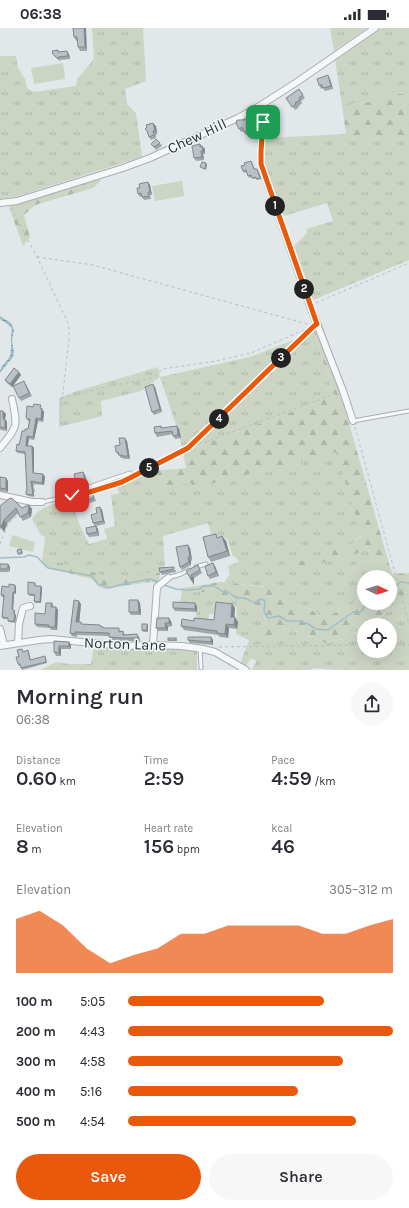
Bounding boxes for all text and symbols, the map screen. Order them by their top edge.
text: 06:38 [20,5,62,23]
pin [246,105,280,139]
icon: arrive [252,111,274,133]
street label: Chew Hill [165,114,229,158]
pin: 1 [265,196,285,216]
text: 1 [273,199,277,212]
pin: 2 [294,279,314,299]
text: 2 [301,282,307,295]
pin: 3 [271,348,291,368]
text: 3 [278,351,284,364]
pin: 4 [209,409,229,429]
text: 4 [216,412,222,425]
pin: 5 [139,458,159,478]
text: 5 [146,461,152,474]
pin [55,478,89,512]
icon: check [61,484,83,506]
north arrow [357,570,397,610]
map controls [357,570,397,658]
button: locate [357,618,397,658]
street label: Norton Lane [84,634,166,654]
button: share [351,683,393,725]
text: Morning run [16,684,144,710]
text: 06:38 [16,712,50,727]
text: Distance [16,754,60,767]
text: Time [144,754,168,767]
text: Pace [271,754,295,767]
text: 0.60 [16,767,57,790]
text: 2:59 [144,767,184,790]
text: 4:59 [271,767,312,790]
text: km [57,775,76,788]
text: /km [312,775,336,788]
text: Elevation [16,822,63,835]
text: Heart rate [144,822,193,835]
text: kcal [271,822,292,835]
text: 8 [16,835,29,858]
text: 156 [144,835,174,858]
text: 46 [271,835,295,858]
text: m [29,843,42,856]
text: bpm [174,843,200,856]
text: Elevation [16,882,71,897]
text: 305–312 m [329,882,393,897]
text: 100 m [16,994,53,1009]
text: 5:05 [80,994,105,1009]
text: 200 m [16,1024,56,1039]
text: 4:43 [80,1024,105,1039]
text: 300 m [16,1054,56,1069]
text: 4:58 [80,1054,106,1069]
text: 400 m [16,1084,56,1099]
text: 5:16 [80,1084,102,1099]
text: 500 m [16,1114,56,1129]
text: 4:54 [80,1114,105,1129]
button: Save [16,1154,201,1200]
button: Share [209,1154,393,1200]

